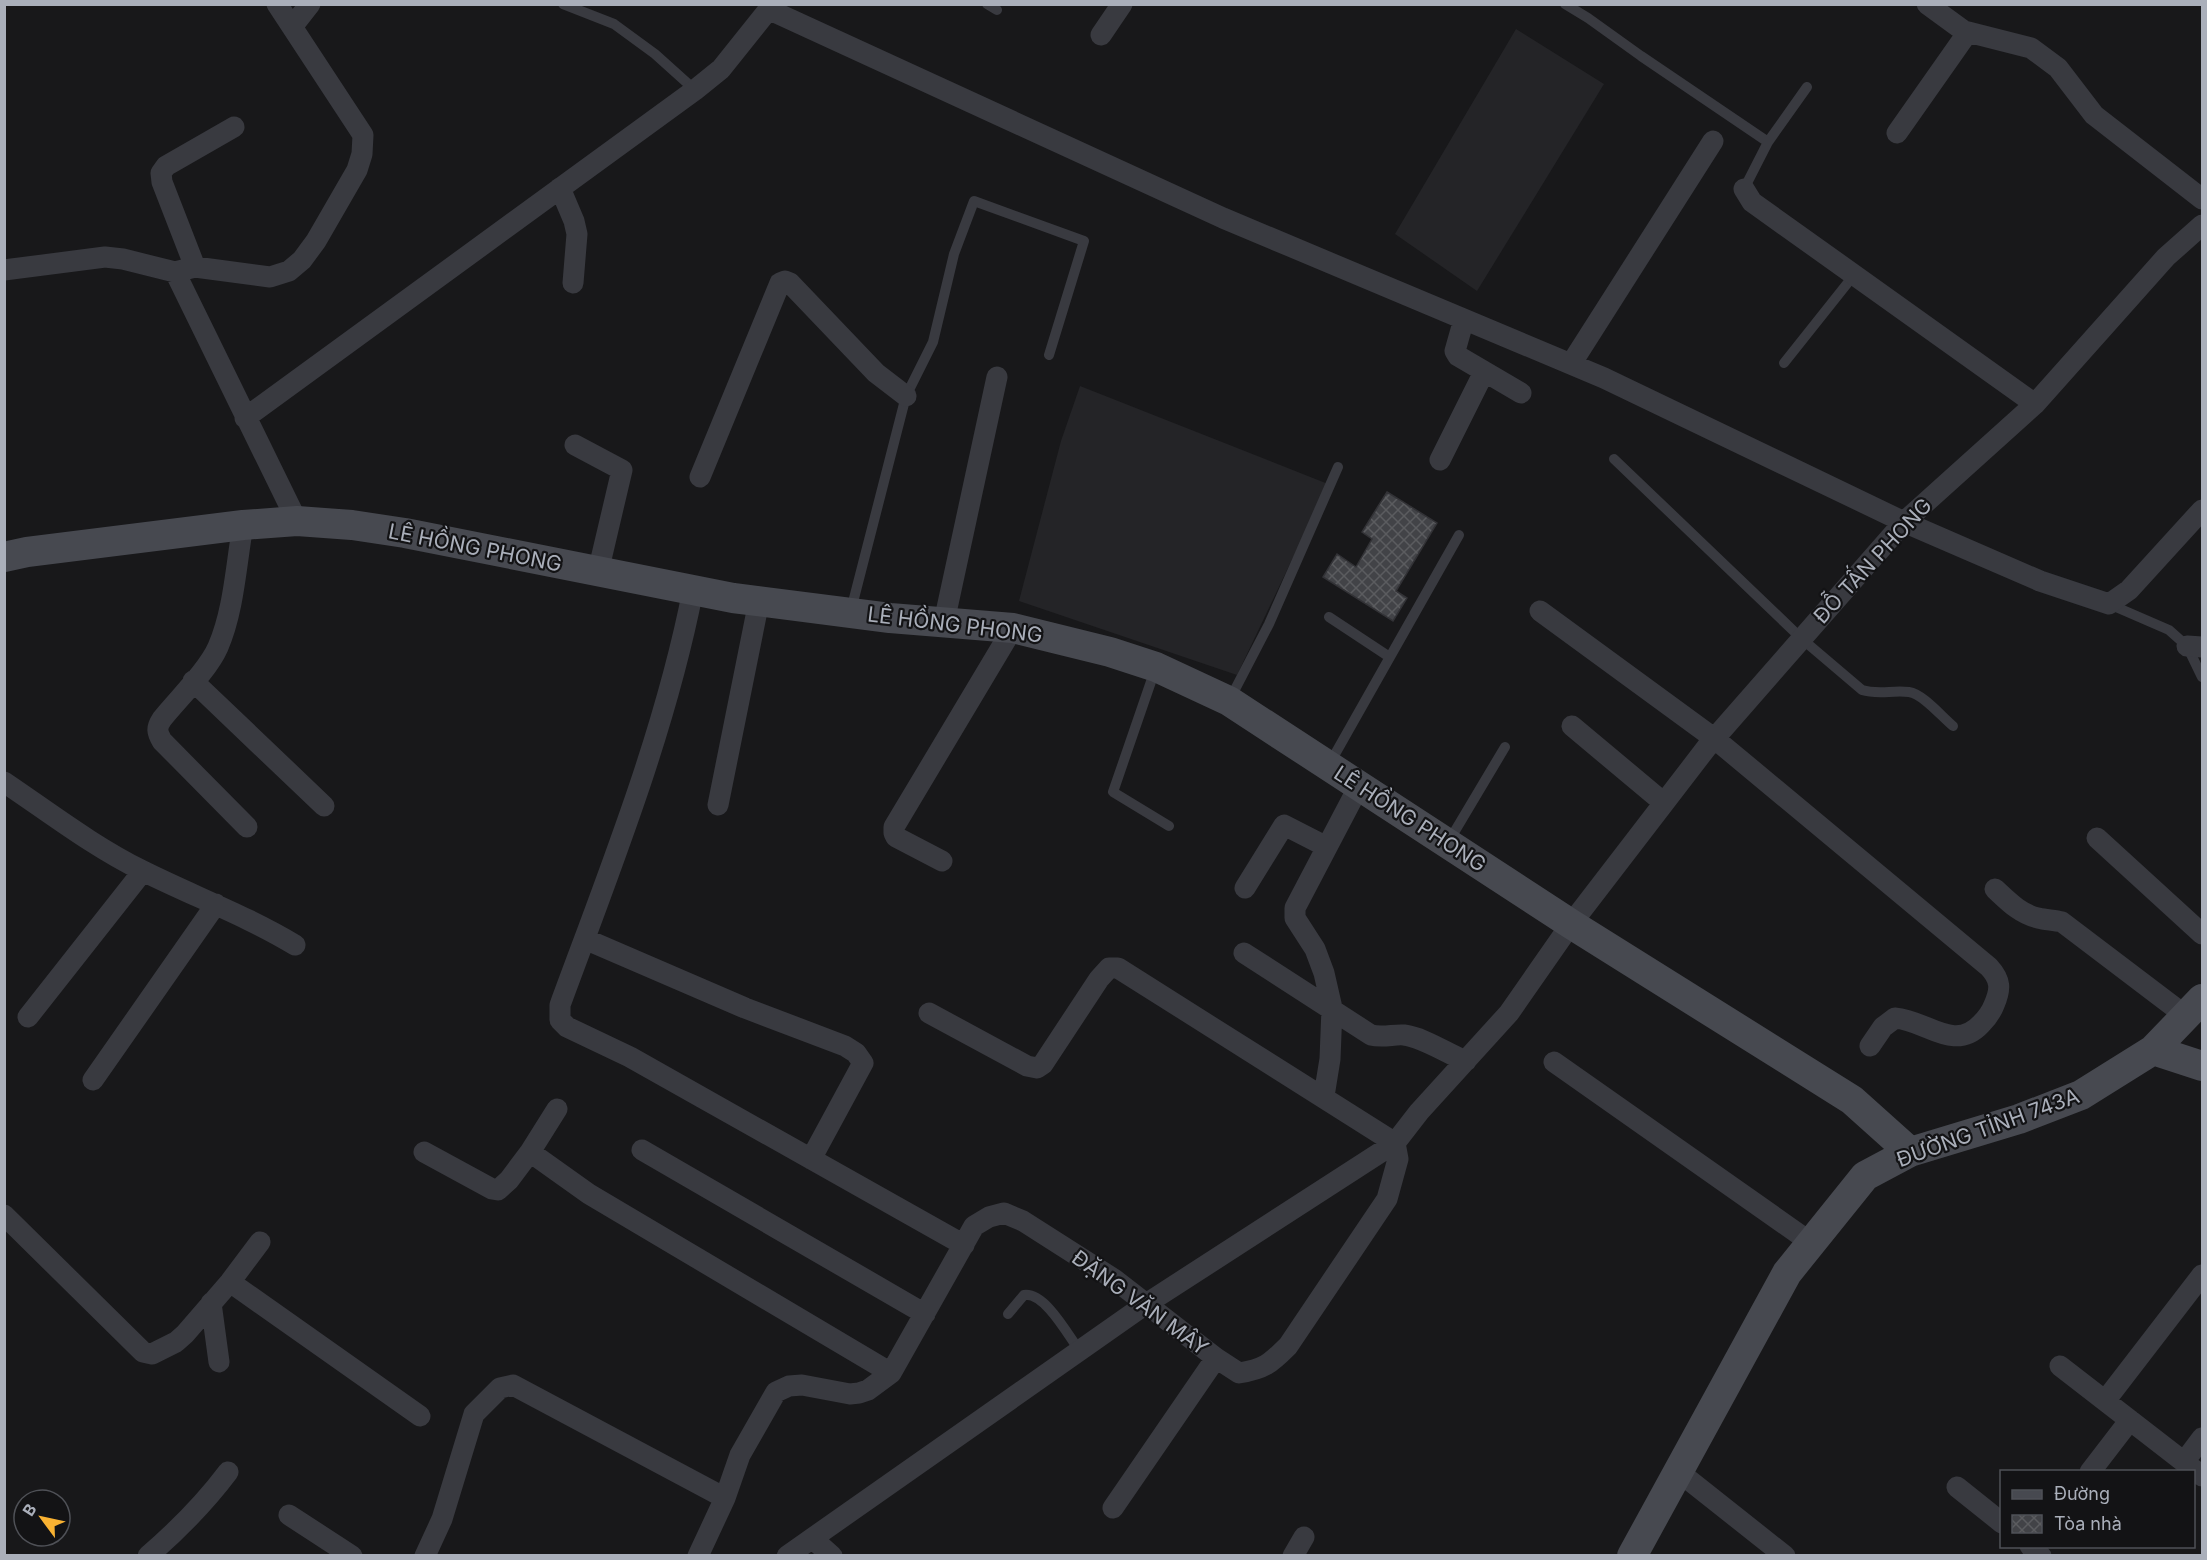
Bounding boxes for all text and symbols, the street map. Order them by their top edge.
street label: ĐỖ TẤN PHONG [1805,490,1937,628]
street label: LÊ HỒNG PHONG [386,515,565,577]
street label: LÊ HỒNG PHONG [866,597,1044,648]
street label: LÊ HỒNG PHONG [1330,757,1493,877]
street label: ĐƯỜNG TỈNH 743A [1893,1082,2082,1172]
street label: ĐẶNG VĂN MÂY [1067,1244,1214,1360]
legend [2000,1470,2195,1548]
text: Đường [2054,1483,2110,1504]
north arrow [12,1488,72,1548]
text: B [18,1500,41,1520]
text: Tòa nhà [2054,1513,2122,1534]

